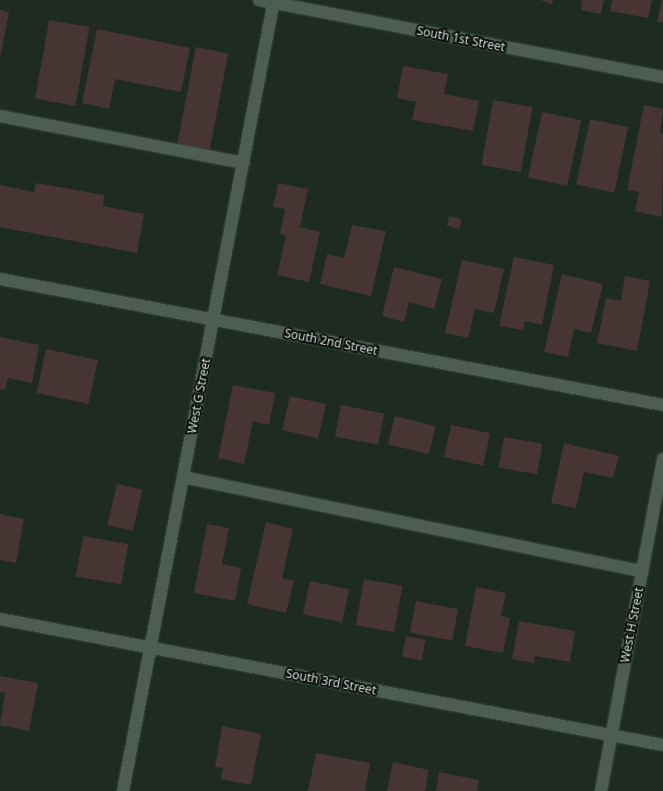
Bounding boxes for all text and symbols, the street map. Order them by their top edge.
street label: South 1st Street [416,23,506,55]
street label: South 2nd Street [283,326,379,358]
street label: West G Street [185,357,213,435]
street label: West H Street [618,586,646,664]
street label: South 3rd Street [285,666,377,698]

